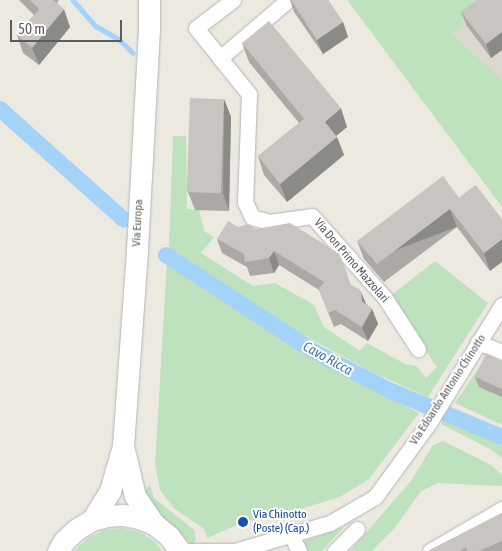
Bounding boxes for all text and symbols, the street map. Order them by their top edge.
scale bar [12,10,125,42]
text: 50 m [18,20,45,37]
street label: Via Europa [130,199,146,247]
street label: Via Don Primo Mazzolari [311,216,391,306]
street label: Via Edoardo Antonio Chinotto [407,332,489,448]
water label: Cavo Ricca [300,338,356,378]
place label: Via Chinotto (Poste) (Cap.) [253,508,309,536]
marker: Via Chinotto (Poste) (Cap.) [237,516,249,528]

